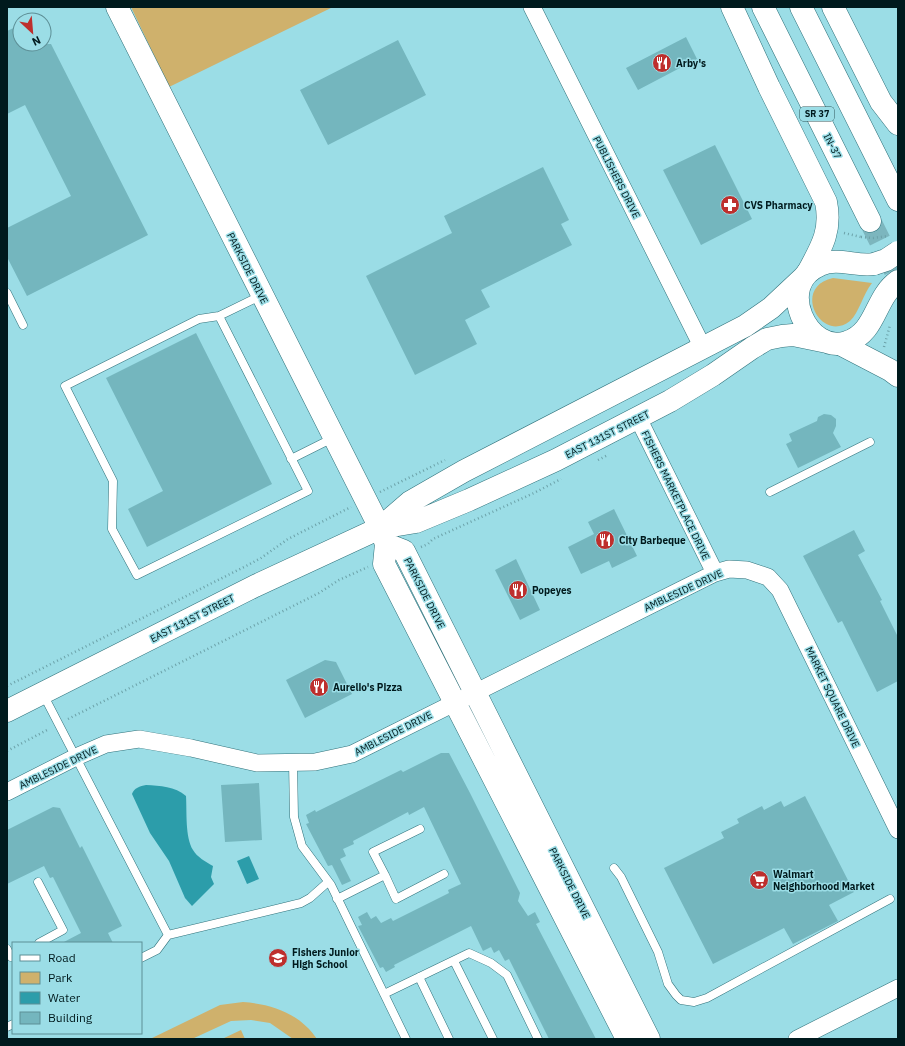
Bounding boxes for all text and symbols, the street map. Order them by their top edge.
north arrow [12,12,52,52]
text: N [30,33,43,49]
restaurant icon: Arby's [651,52,673,74]
place label: Arby's [676,57,706,70]
road number: SR 37 [800,107,834,121]
street label: IN-37 [821,131,844,161]
street label: PUBLISHERS DRIVE [590,134,643,221]
pharmacy icon: CVS Pharmacy [719,194,741,216]
place label: CVS Pharmacy [744,199,813,212]
street label: PARKSIDE DRIVE [224,230,271,306]
street label: EAST 131ST STREET [563,407,652,461]
street label: FISHERS MARKETPLACE DRIVE [638,428,713,562]
restaurant icon: City Barbeque [594,529,616,551]
place label: City Barbeque [619,534,686,547]
street label: PARKSIDE DRIVE [401,555,448,631]
street label: AMBLESIDE DRIVE [642,566,725,614]
restaurant icon: Popeyes [507,579,529,601]
place label: Popeyes [532,584,572,597]
street label: EAST 131ST STREET [148,591,237,645]
street label: MARKET SQUARE DRIVE [802,645,863,750]
restaurant icon: Aurelio's Pizza [308,676,330,698]
place label: Aurelio's Pizza [333,681,403,694]
street label: AMBLESIDE DRIVE [352,708,434,759]
street label: AMBLESIDE DRIVE [17,743,100,792]
street label: PARKSIDE DRIVE [546,845,593,921]
place label: Walmart Neighborhood Market [773,868,875,893]
supermarket icon: Walmart Neighborhood Market [748,869,770,891]
legend [12,942,142,1034]
place label: Fishers Junior High School [292,946,359,971]
school or university icon: Fishers Junior High School [267,947,289,969]
text: Road [48,950,76,965]
text: Park [48,970,73,985]
text: Water [48,990,81,1005]
text: Building [48,1010,93,1025]

